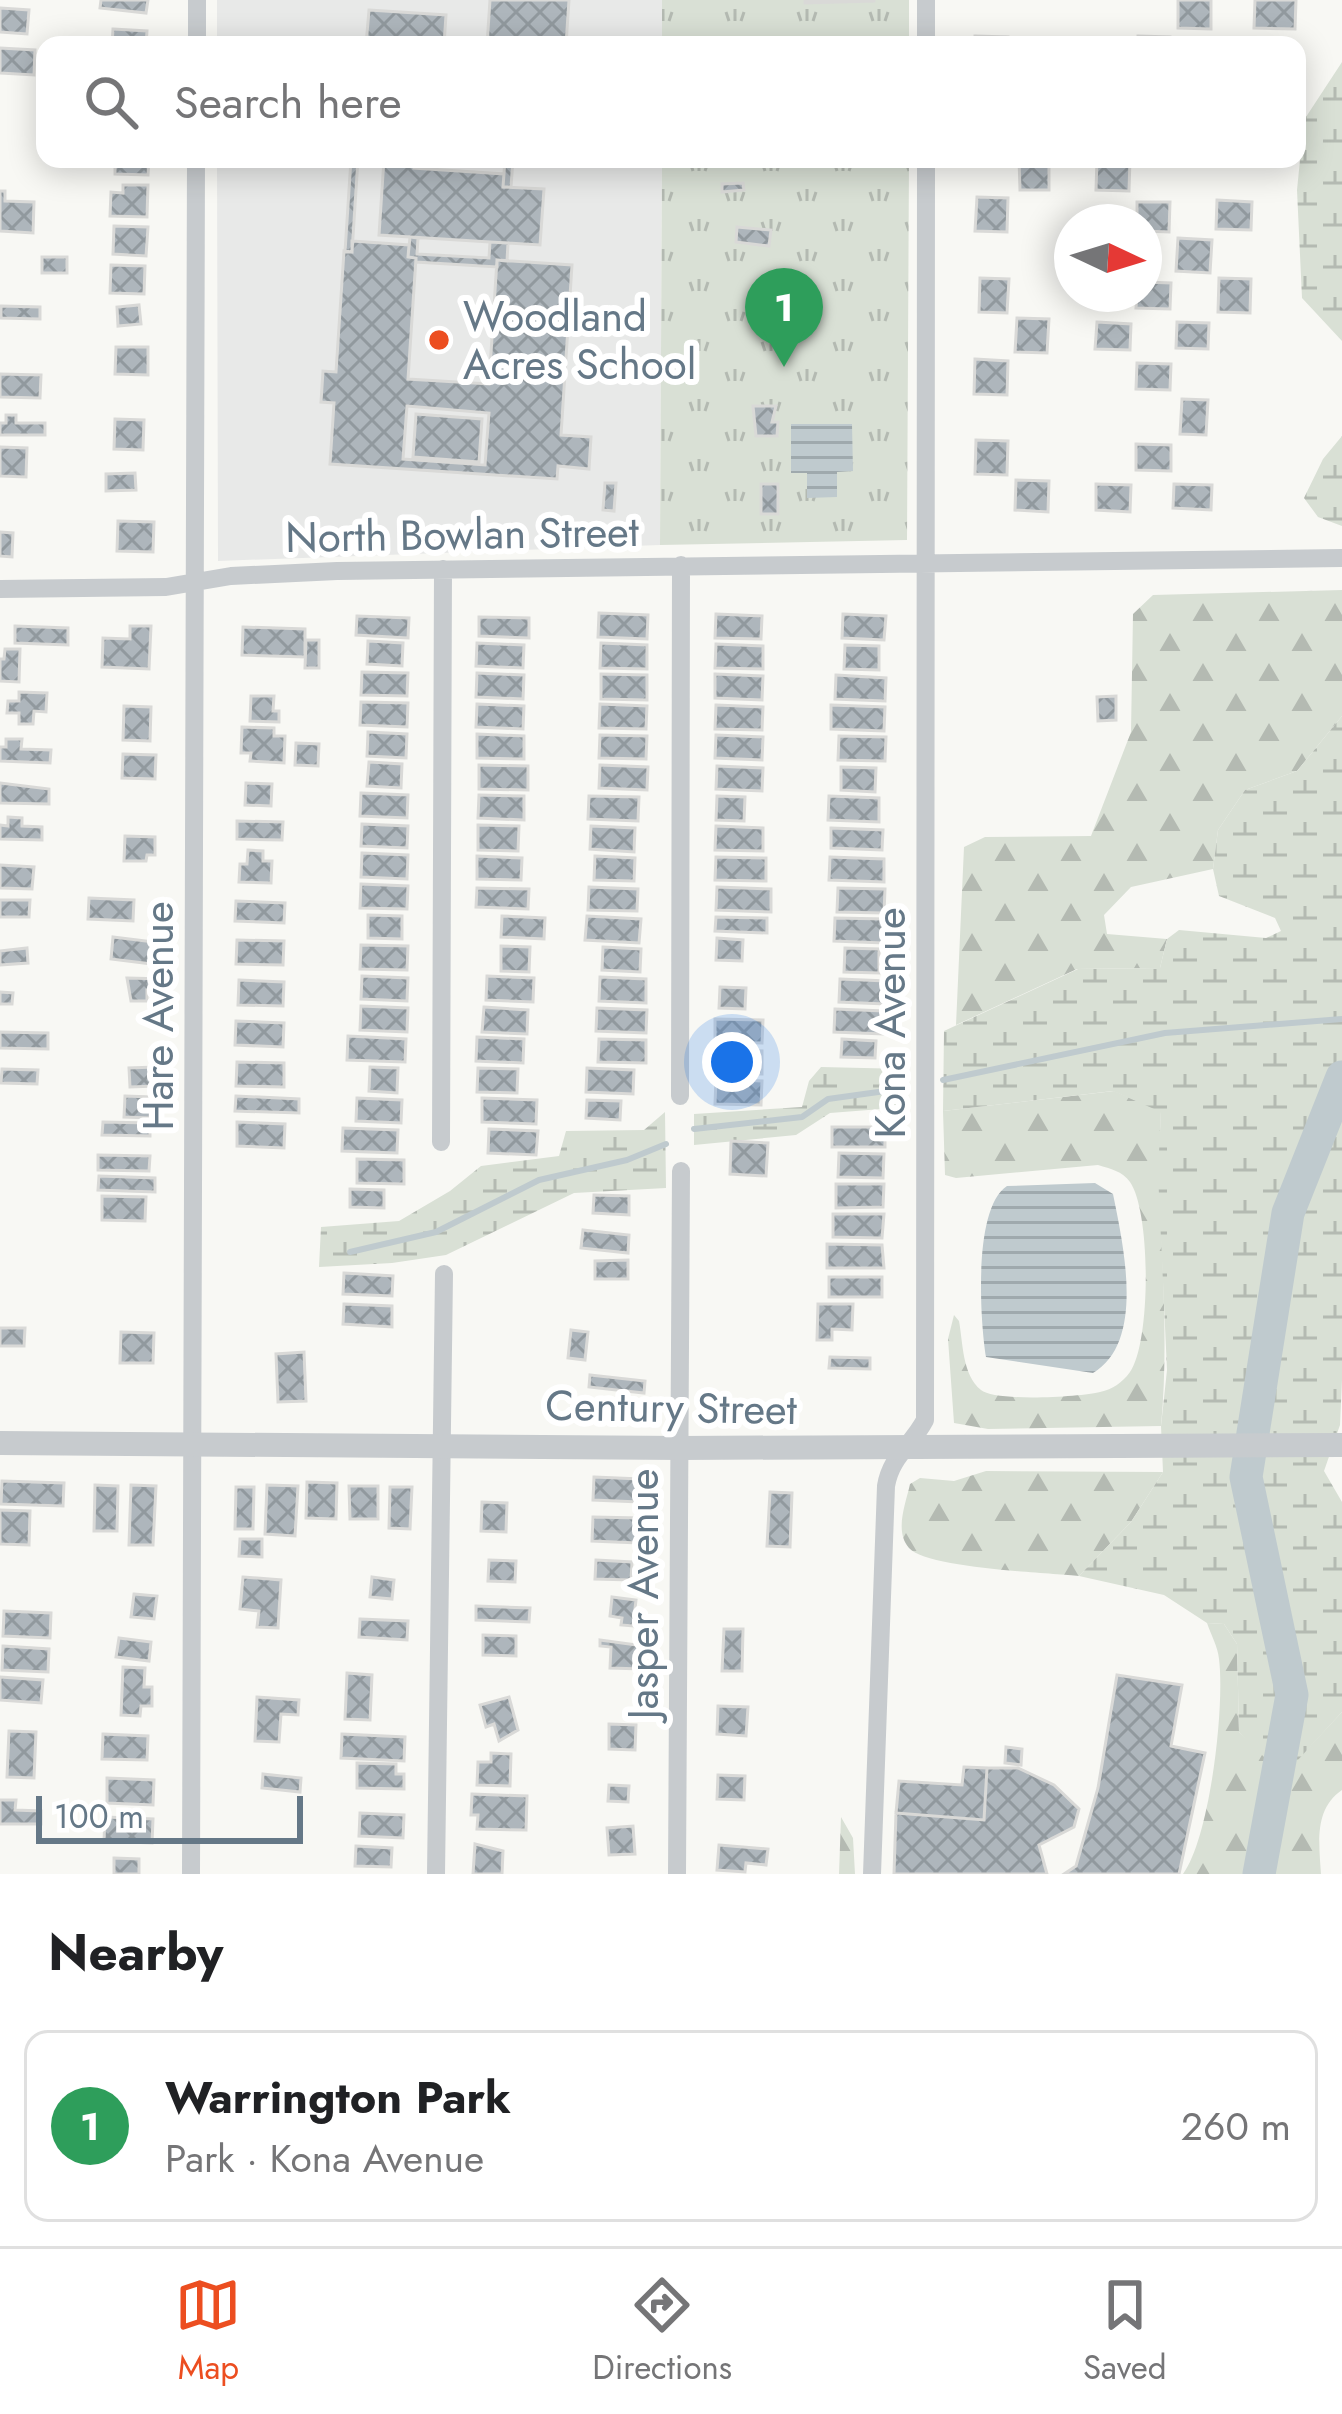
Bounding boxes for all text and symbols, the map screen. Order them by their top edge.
search box [36,36,1306,168]
icon: search [78,69,144,135]
text: Search here [174,70,402,135]
north arrow [1054,204,1162,312]
pin: 1 [745,268,823,367]
place label: Woodland Acres School [463,286,696,395]
marker: Woodland Acres School [426,327,452,353]
street label: North Bowlan Street [285,501,639,568]
street label: Hare Avenue [128,901,189,1131]
street label: Kona Avenue [860,907,921,1139]
your location [702,1032,762,1092]
street label: Century Street [545,1375,797,1440]
street label: Jasper Avenue [613,1469,674,1724]
scale bar [36,1790,303,1843]
text: 100 m [54,1793,144,1840]
text: Nearby [48,1915,223,1989]
text: Warrington Park [165,2065,511,2130]
text: 1 [80,2098,100,2155]
text: 260 m [1181,2098,1291,2155]
text: Park · Kona Avenue [165,2130,484,2187]
tab: Map [175,2272,241,2391]
tab: Directions [592,2272,732,2391]
tab: Saved [1083,2272,1167,2391]

